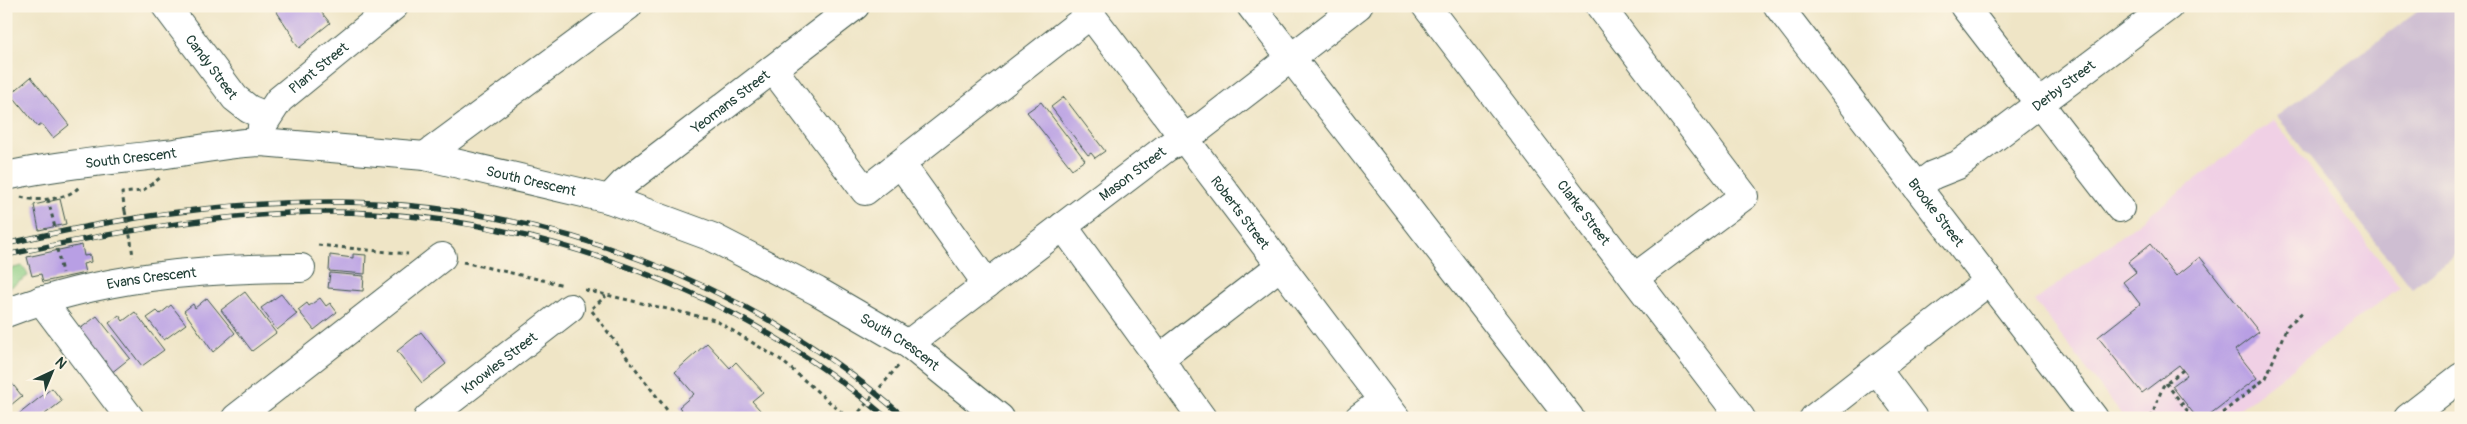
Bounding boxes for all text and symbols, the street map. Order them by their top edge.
street label: Candy Street [182,31,242,103]
street label: Plant Street [285,38,352,97]
street label: Derby Street [2029,56,2099,115]
street label: Yeomans Street [687,66,773,137]
street label: Mason Street [1096,143,1169,204]
street label: South Crescent [84,144,178,172]
street label: South Crescent [485,162,578,200]
street label: Roberts Street [1207,173,1274,253]
street label: Brooke Street [1905,175,1968,250]
street label: Clarke Street [1554,177,1614,249]
street label: Evans Crescent [105,264,197,293]
street label: South Crescent [857,309,943,374]
street label: Knowles Street [458,328,541,397]
north arrow [28,346,78,396]
text: N [51,354,70,372]

